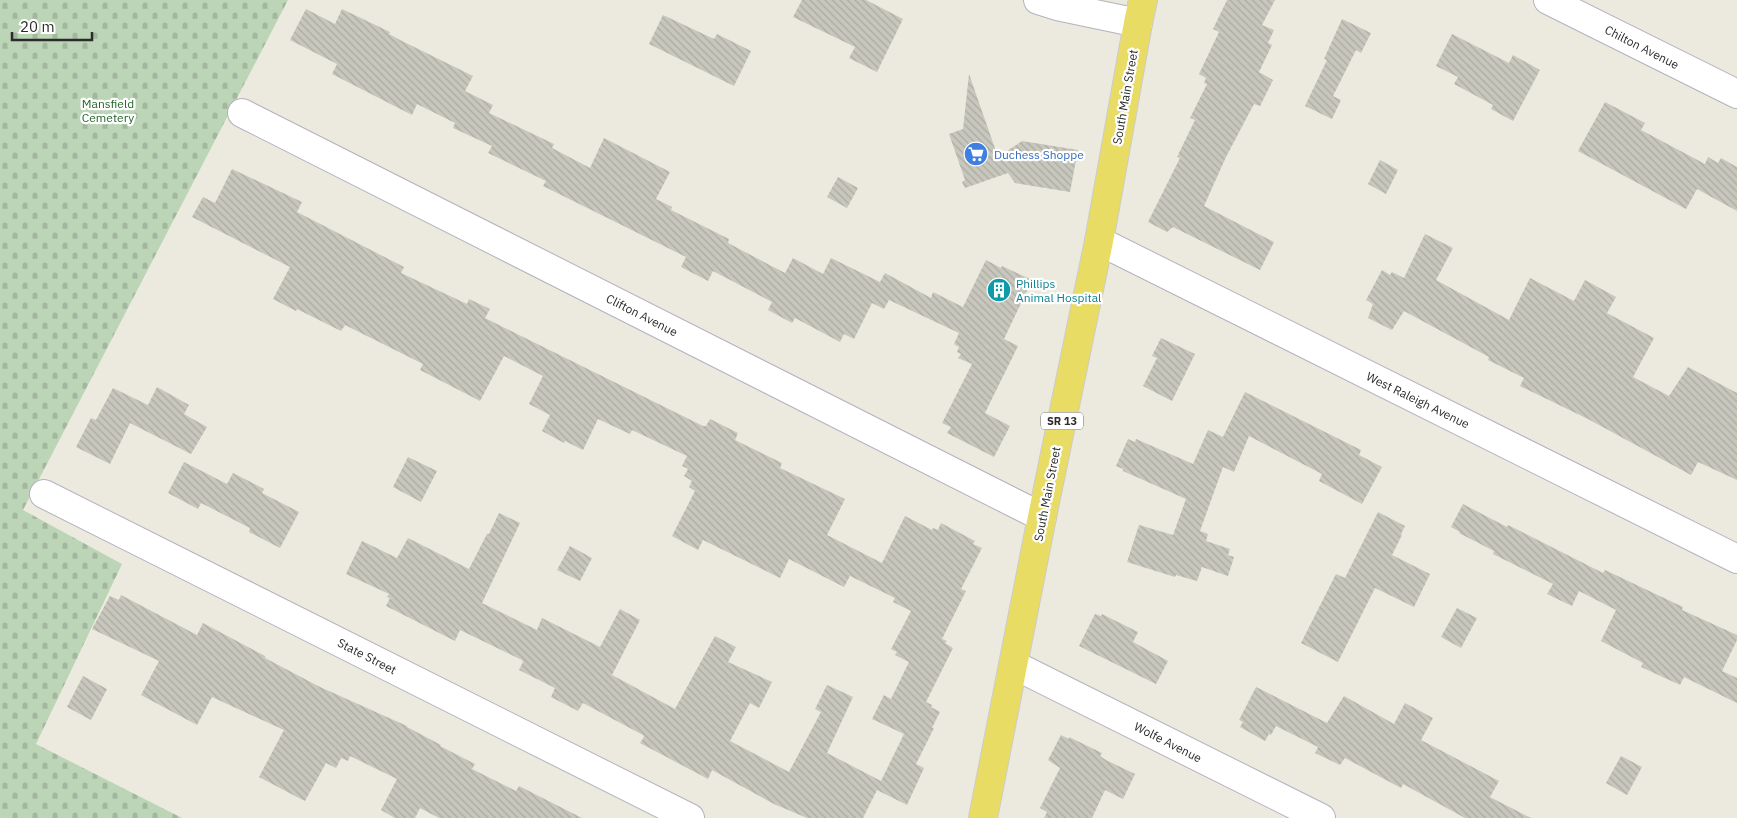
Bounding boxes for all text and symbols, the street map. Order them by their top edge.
scale bar [12,10,92,42]
text: 20 m [20,17,55,36]
street label: Chilton Avenue [1602,22,1682,72]
street label: South Main Street [1109,48,1141,146]
park label: Mansfield Cemetery [82,96,134,125]
supermarket icon: Duchess Shoppe [963,141,989,167]
place label: Duchess Shoppe [994,147,1084,162]
place label: Phillips Animal Hospital [1016,276,1101,305]
building icon: Phillips Animal Hospital [986,277,1012,303]
street label: Clifton Avenue [604,291,681,340]
street label: West Raleigh Avenue [1364,369,1472,432]
road number: SR 13 [1041,412,1083,430]
street label: South Main Street [1030,445,1064,543]
street label: State Street [335,635,399,677]
street label: Wolfe Avenue [1132,719,1205,766]

